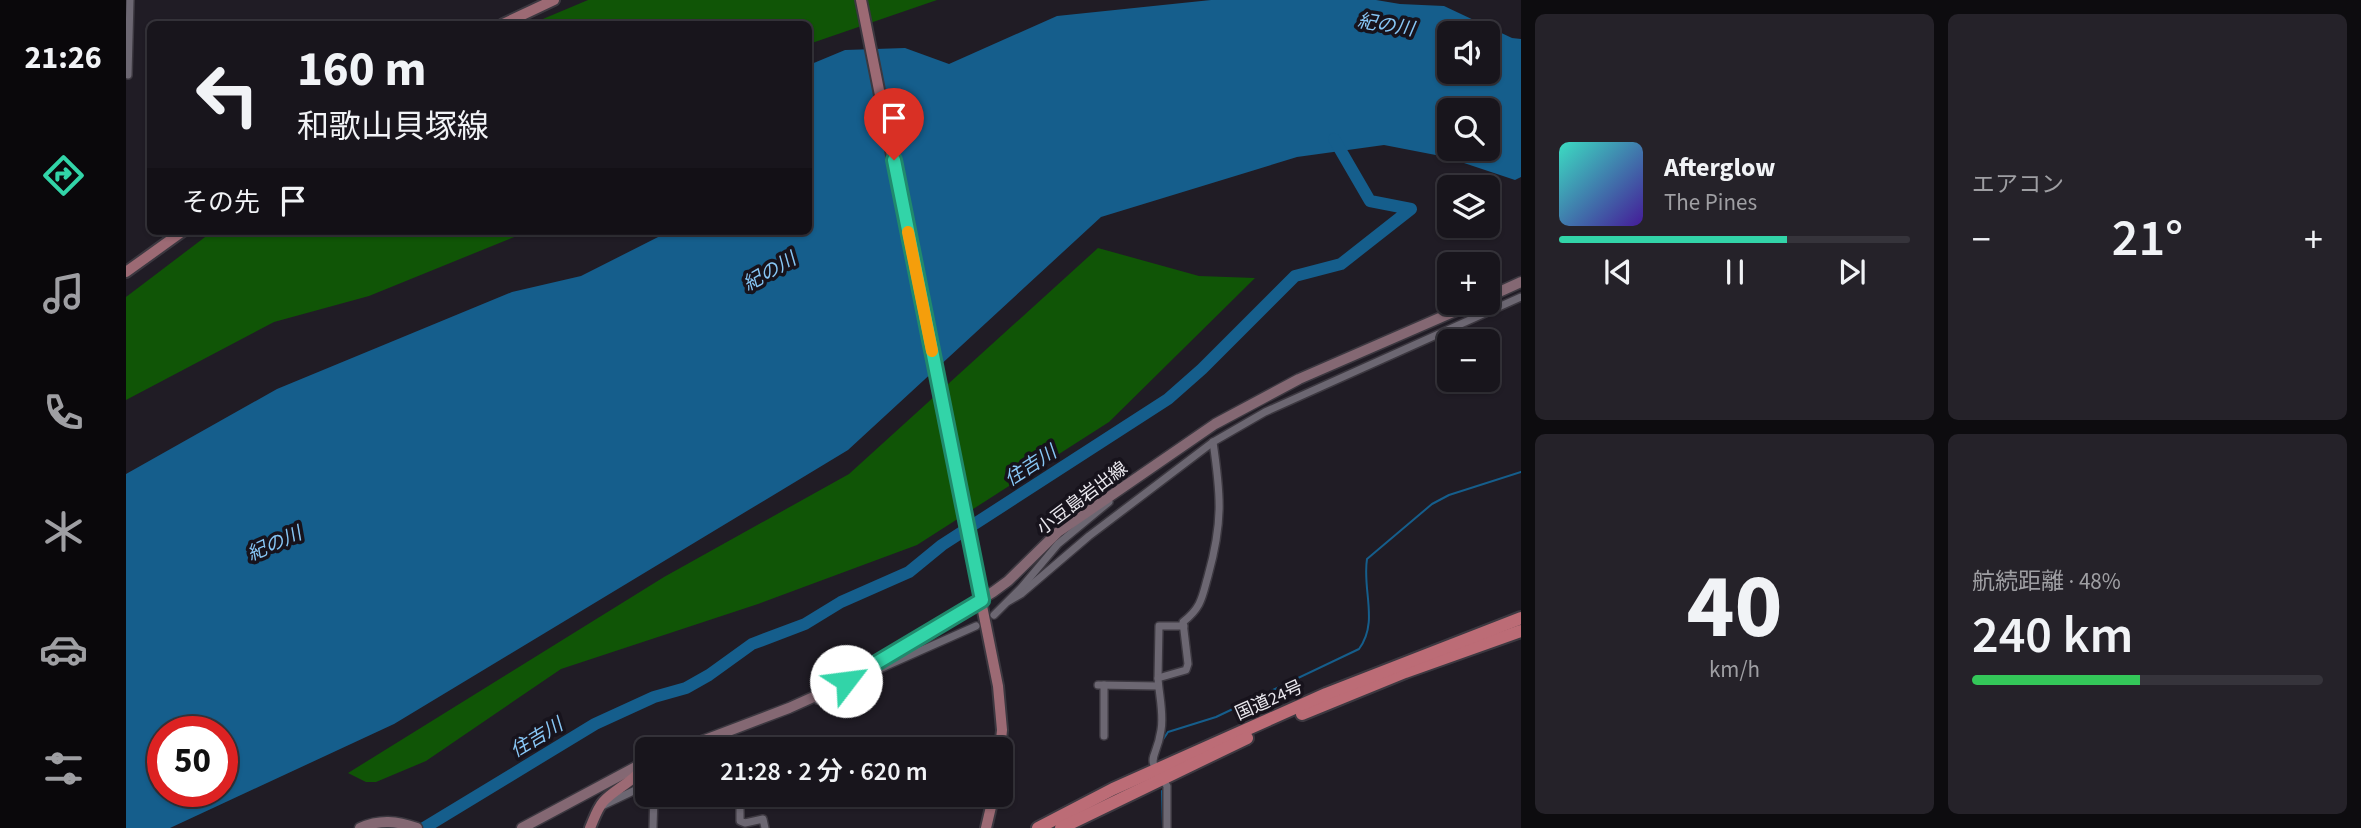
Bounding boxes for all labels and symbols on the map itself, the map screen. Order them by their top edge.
water label: 紀の川 [1355,8,1418,44]
pin [864,88,924,160]
water label: 紀の川 [738,245,803,298]
water label: 住吉川 [1000,438,1064,493]
street label: 小豆島岩出線 [1032,456,1133,541]
water label: 紀の川 [243,520,308,568]
position arrow [809,644,883,718]
street label: 国道24号 [1231,674,1307,726]
water label: 住吉川 [505,711,570,765]
speed limit sign: 50 [147,716,238,807]

